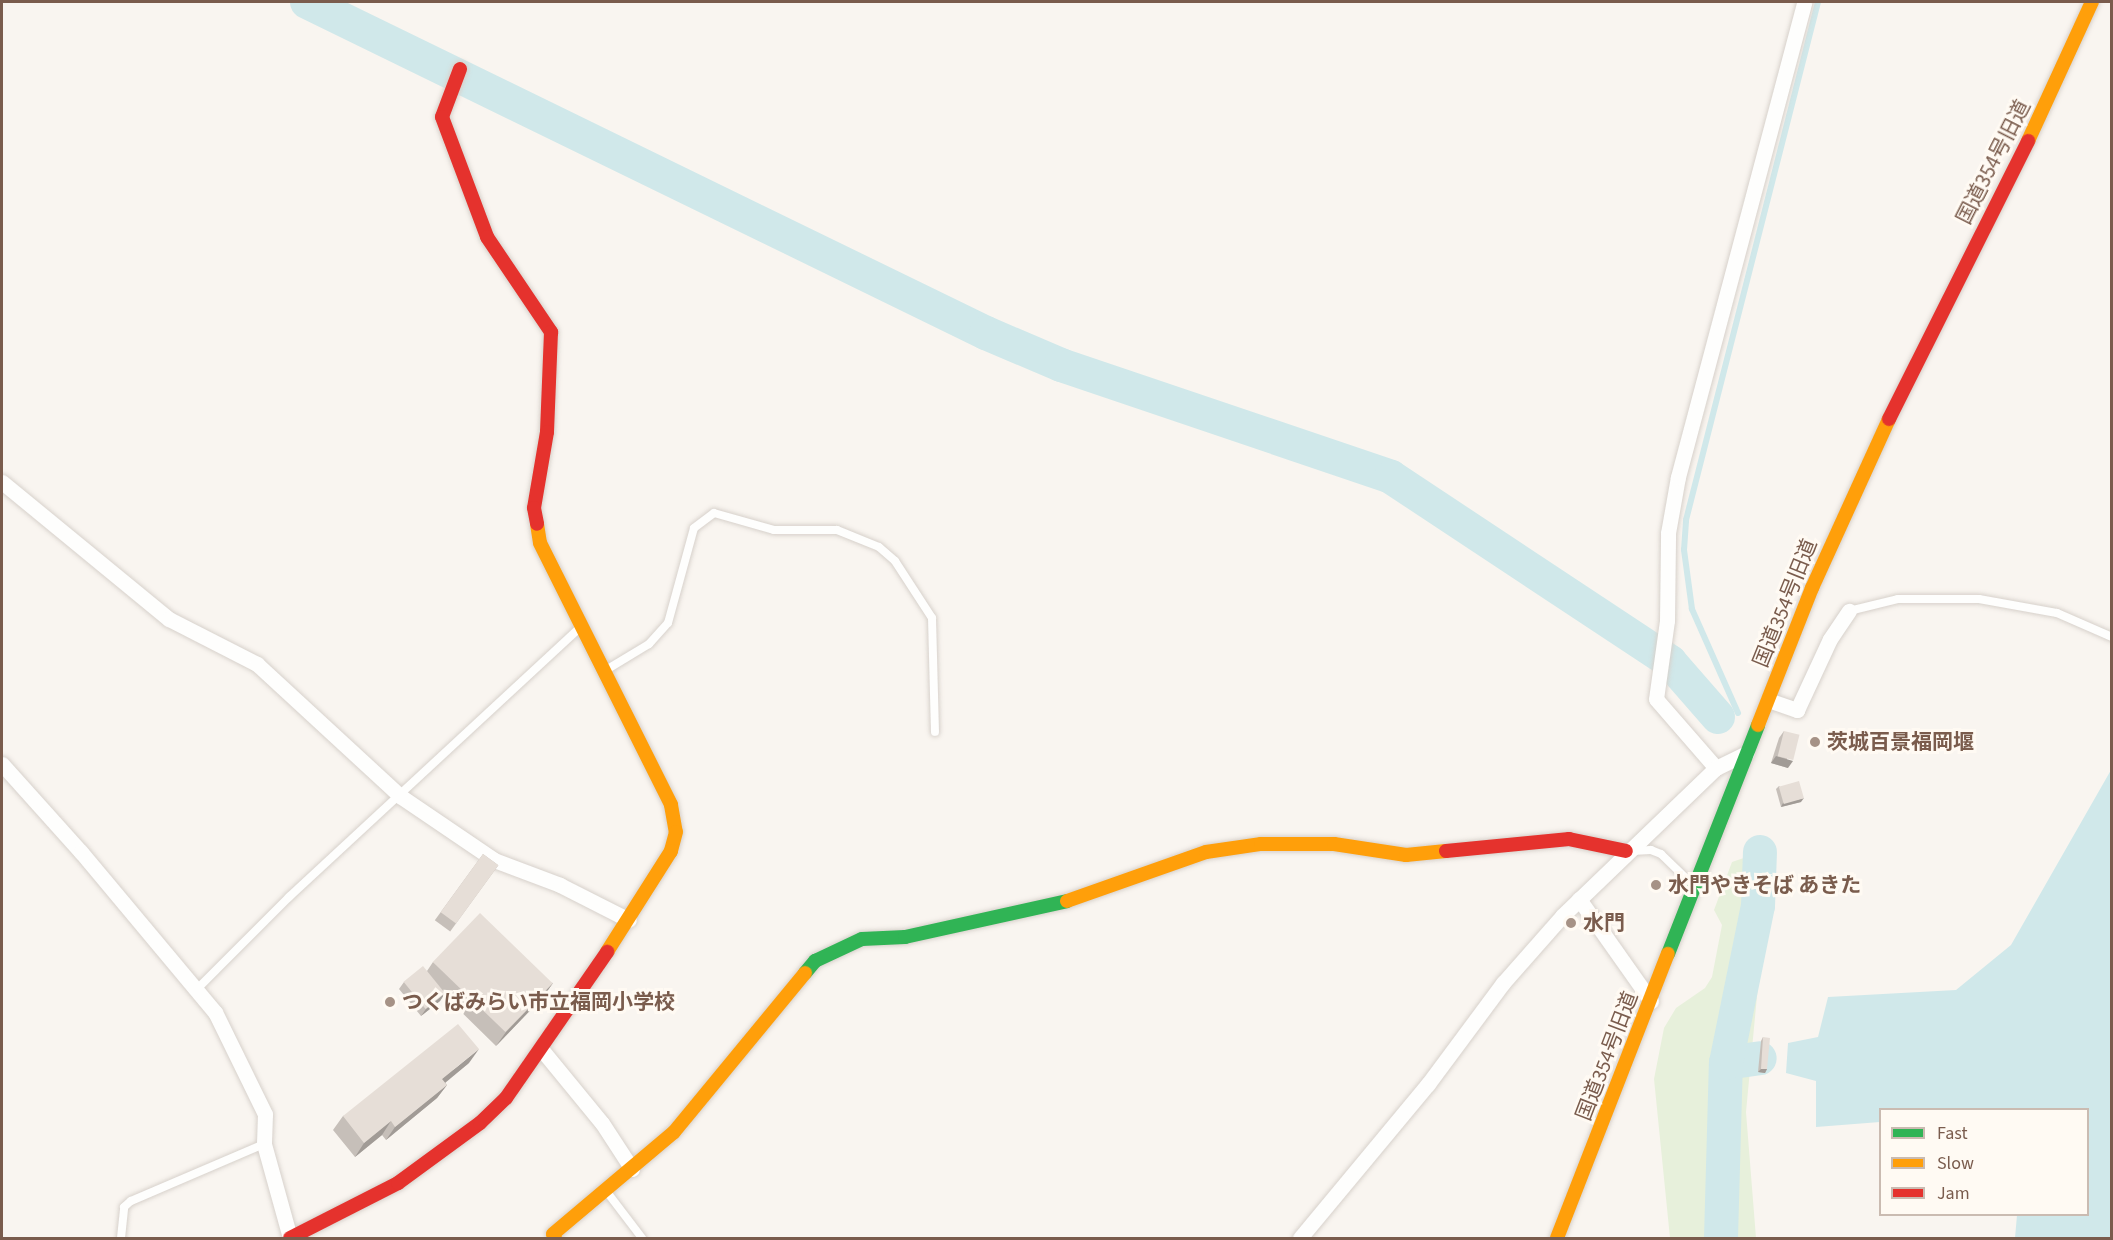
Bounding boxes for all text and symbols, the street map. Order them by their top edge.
street label: 国道354号旧道 [1951,96,2035,228]
street label: 国道354号旧道 [1748,535,1822,671]
place label: 茨城百景福岡堰 [1827,729,1974,755]
marker: 茨城百景福岡堰 [1808,735,1822,749]
place label: 水門やきそば あきた [1668,872,1861,898]
marker: 水門やきそば あきた [1649,878,1663,892]
place label: 水門 [1583,910,1625,936]
marker: 水門 [1564,916,1578,930]
street label: 国道354号旧道 [1571,988,1643,1124]
place label: つくばみらい市立福岡小学校 [402,989,675,1015]
marker: つくばみらい市立福岡小学校 [383,995,397,1009]
legend [1879,1108,2089,1216]
text: Fast [1937,1121,1968,1146]
text: Slow [1937,1151,1974,1176]
text: Jam [1937,1181,1970,1206]

